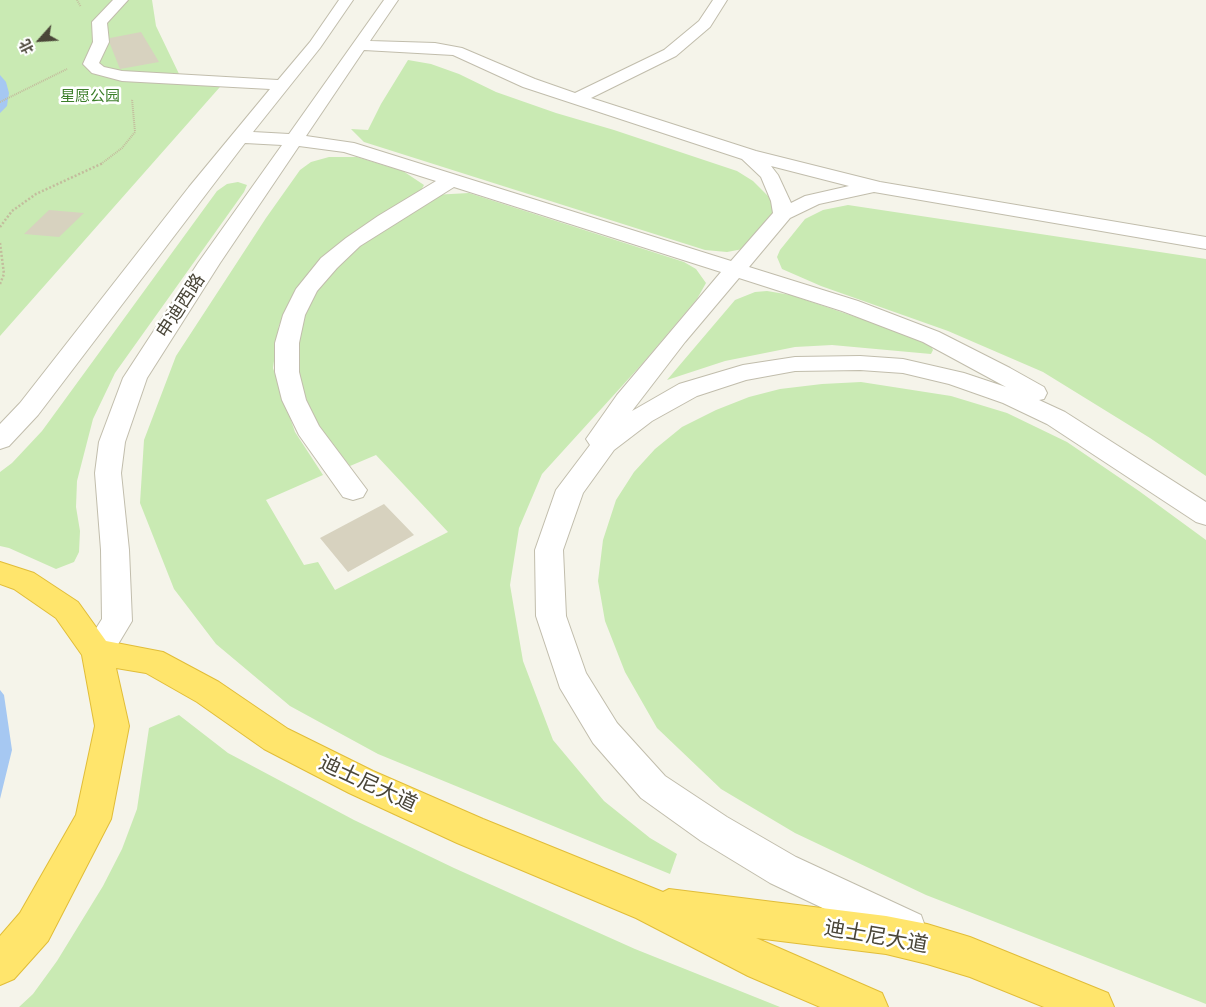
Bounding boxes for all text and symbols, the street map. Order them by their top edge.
north arrow [15,15,65,65]
text: 北 [15,36,38,57]
park label: 星愿公园 [60,88,120,106]
street label: 申迪西路 [152,270,210,342]
street label: 迪士尼大道 [315,750,421,818]
street label: 迪士尼大道 [822,915,930,959]

